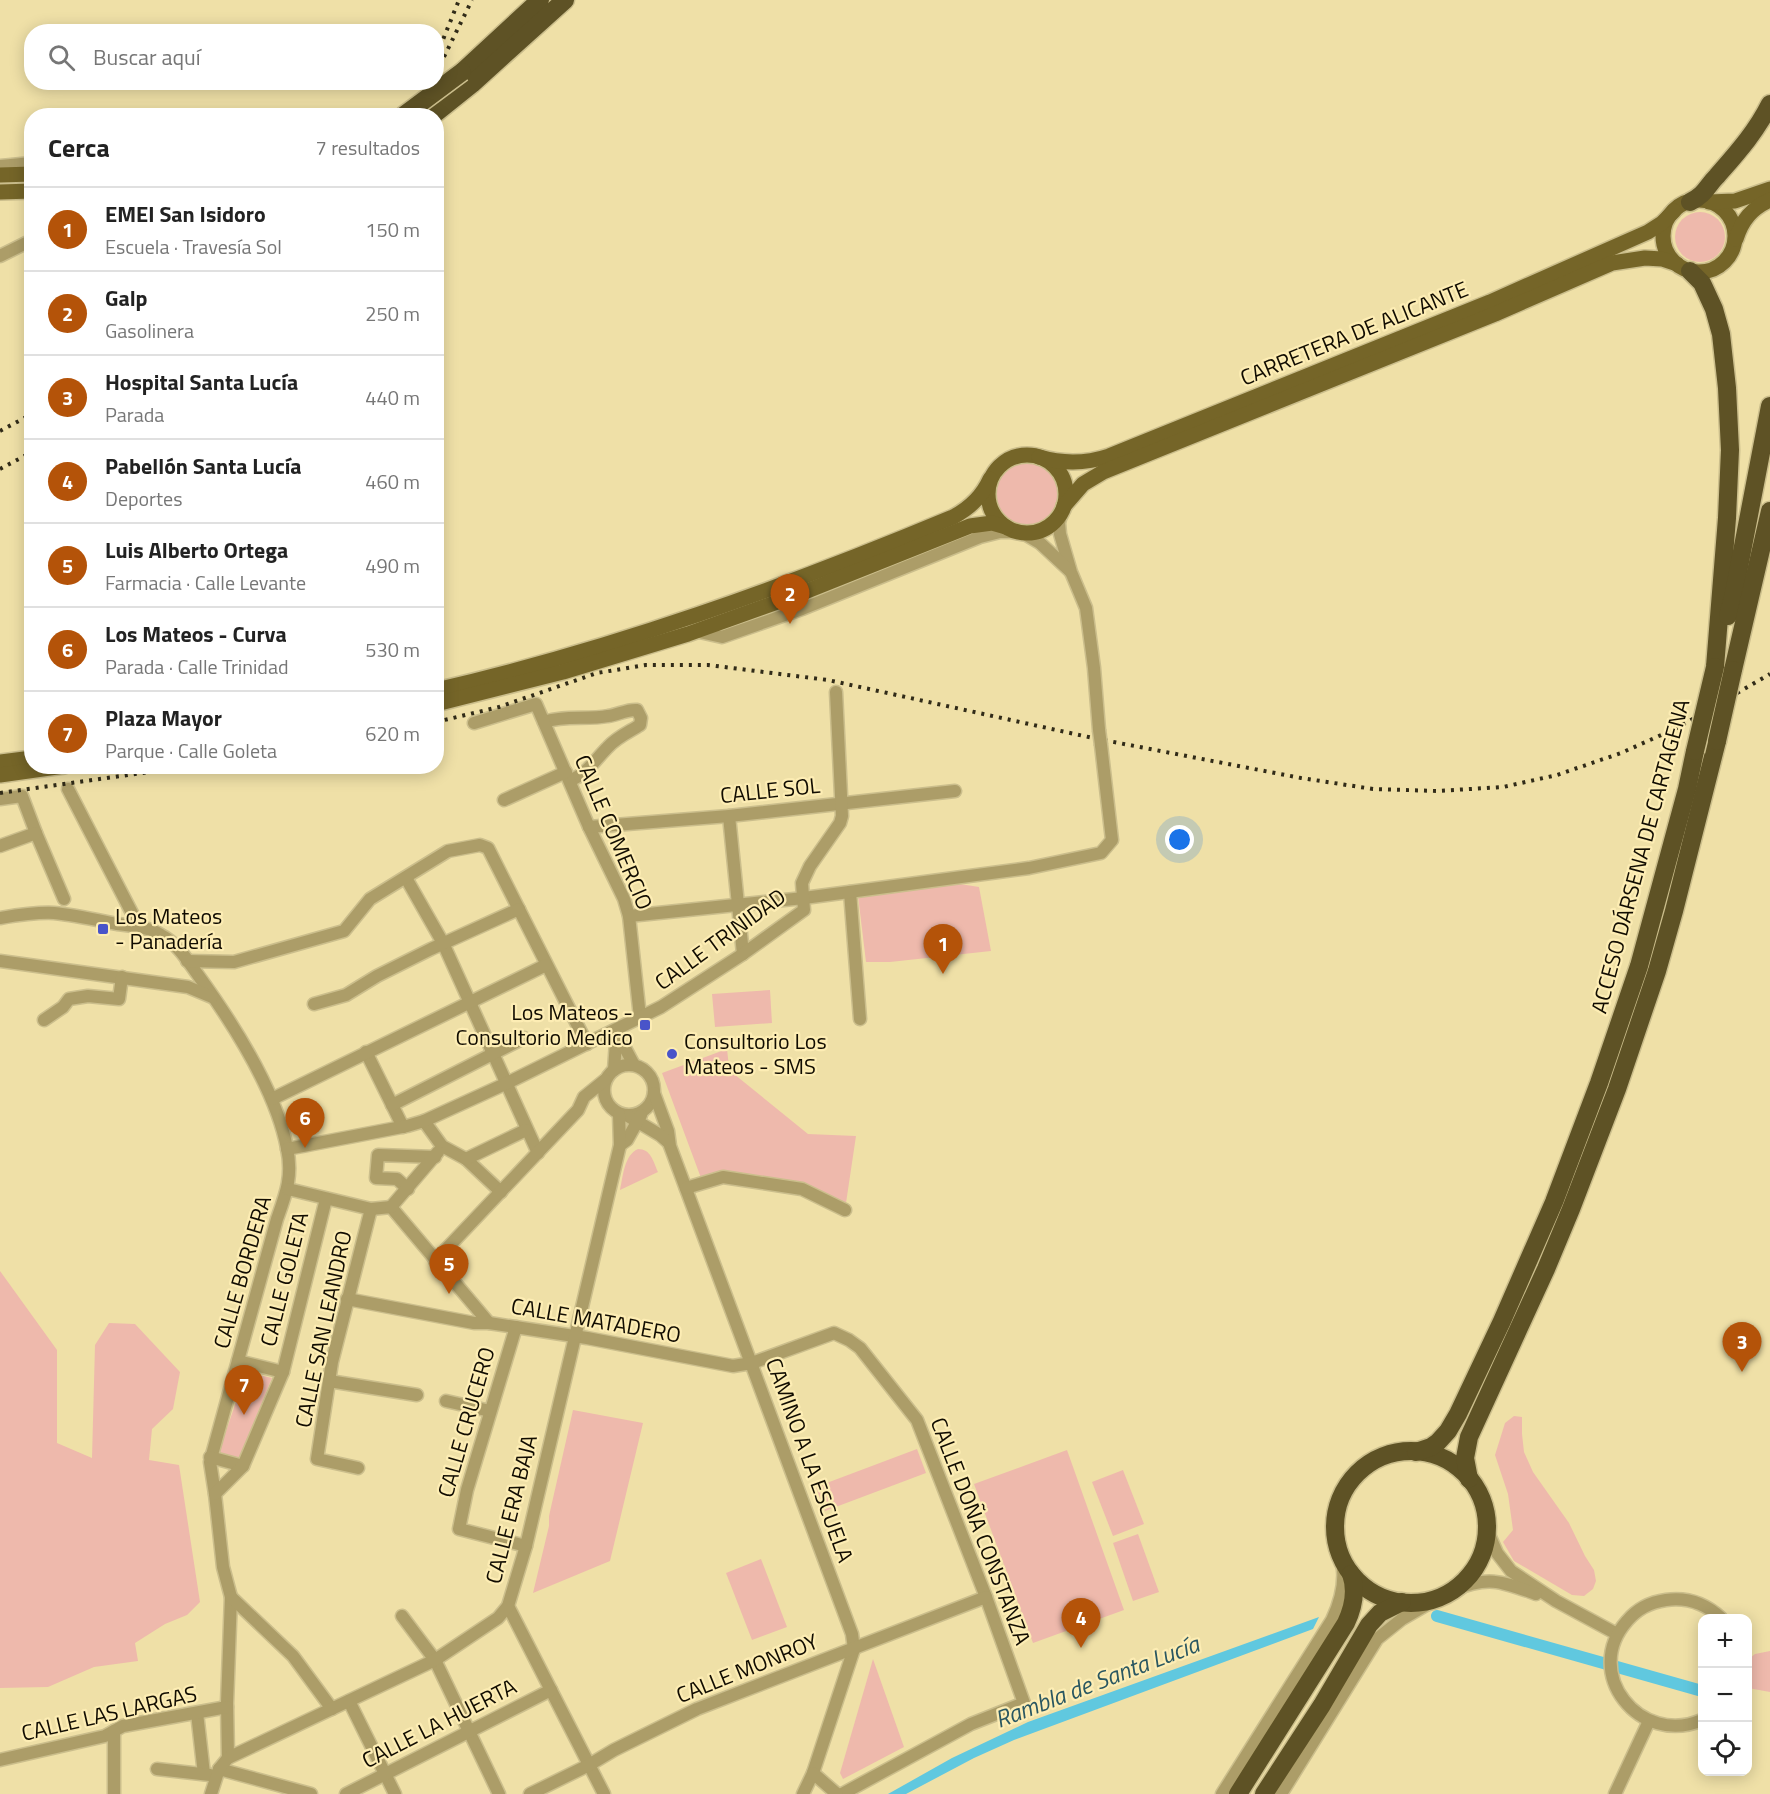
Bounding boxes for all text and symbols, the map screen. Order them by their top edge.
search box [24,24,444,90]
text: Buscar aquí [93,40,201,74]
icon: search [45,41,78,74]
text: Cerca [48,128,110,167]
text: 7 resultados [316,132,420,163]
text: EMEI San Isidoro [105,197,266,231]
text: 1 [62,214,73,245]
text: 150 m [365,214,420,245]
text: Escuela · Travesía Sol [105,231,282,262]
street label: CARRETERA DE ALICANTE [1235,272,1473,394]
text: Galp [105,281,148,315]
text: 2 [62,298,73,329]
text: 250 m [365,298,420,329]
text: Gasolinera [105,315,194,346]
text: Hospital Santa Lucía [105,365,298,399]
text: 3 [62,382,73,413]
text: 440 m [365,382,420,413]
text: Parada [105,399,164,430]
text: Pabellón Santa Lucía [105,449,302,483]
text: 4 [62,466,73,497]
text: 460 m [365,466,420,497]
text: Deportes [105,483,182,514]
text: Luis Alberto Ortega [105,533,288,567]
text: 5 [62,550,73,581]
text: 490 m [365,550,420,581]
text: Farmacia · Calle Levante [105,567,306,598]
pin: 2 [770,574,810,624]
text: Los Mateos - Curva [105,617,287,651]
text: 6 [62,634,73,665]
text: 530 m [365,634,420,665]
text: Parada · Calle Trinidad [105,651,289,682]
street label: ACCESO DÁRSENA DE CARTAGENA [1582,695,1698,1017]
text: Plaza Mayor [105,701,222,735]
text: 7 [62,718,73,749]
text: 620 m [365,718,420,749]
text: Parque · Calle Goleta [105,735,277,766]
street label: CALLE COMERCIO [566,749,662,915]
street label: CALLE SOL [718,768,822,812]
your location [1165,825,1194,854]
street label: CALLE TRINIDAD [647,880,793,998]
place label: Los Mateos - Panadería [115,899,222,958]
marker: Los Mateos - Panadería [96,922,110,936]
pin: 1 [924,924,962,974]
place label: Los Mateos - Consultorio Medico [456,995,633,1054]
marker: Los Mateos - Consultorio Medico [638,1018,652,1032]
place label: Consultorio Los Mateos - SMS [684,1024,827,1083]
marker: Consultorio Los Mateos - SMS [665,1047,679,1061]
pin: 6 [286,1098,324,1148]
street label: CALLE BORDERA [204,1192,280,1352]
street label: CALLE GOLETA [251,1208,317,1350]
street label: CALLE SAN LEANDRO [286,1227,360,1431]
pin: 5 [430,1244,468,1294]
street label: CALLE MATADERO [508,1288,684,1352]
pin: 3 [1722,1322,1762,1372]
street label: CALLE CRUCERO [428,1343,504,1501]
street label: CAMINO A LA ESCUELA [757,1353,863,1567]
pin: 7 [224,1366,264,1415]
street label: CALLE DOÑA CONSTANZA [922,1412,1040,1650]
street label: CALLE ERA BAJA [476,1431,546,1587]
pin: 4 [1062,1598,1100,1648]
map controls [1698,1614,1752,1776]
button: + [1698,1614,1752,1668]
street label: CALLE MONROY [671,1624,823,1712]
water label: Rambla de Santa Lucía [989,1625,1206,1737]
button: − [1698,1668,1752,1722]
street label: CALLE LA HUERTA [356,1669,522,1777]
street label: CALLE LAS LARGAS [18,1676,200,1750]
button: locate [1698,1722,1752,1776]

